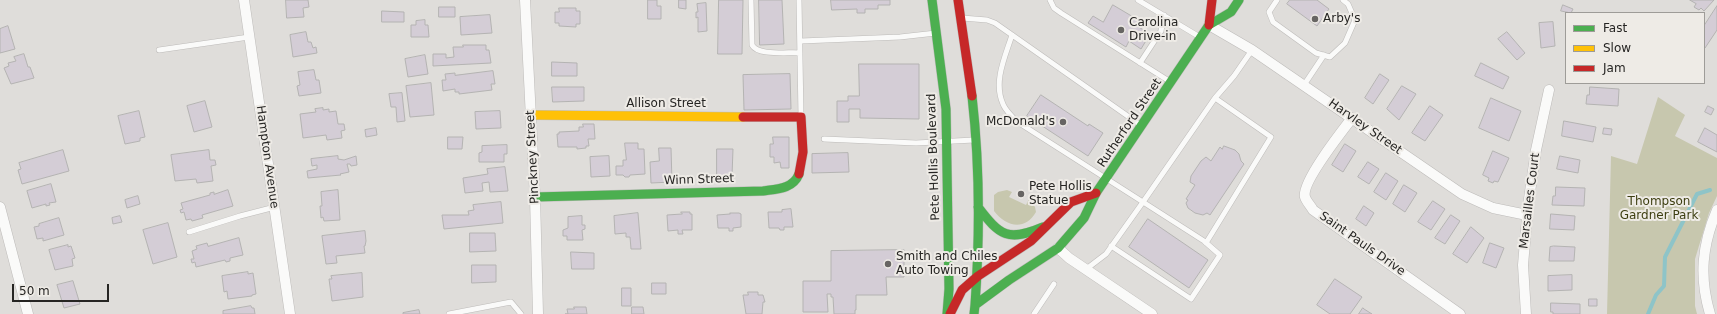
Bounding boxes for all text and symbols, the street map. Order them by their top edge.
place label: Arby's [1323,12,1360,26]
legend [1565,12,1705,84]
marker: Arby's [1310,14,1320,24]
place label: Carolina Drive-in [1129,16,1178,44]
text: Fast [1603,21,1627,35]
marker: Carolina Drive-in [1116,25,1126,35]
text: Slow [1603,41,1631,55]
text: Jam [1603,61,1626,75]
street label: Rutherford Street [1095,76,1165,170]
street label: Pete Hollis Boulevard [925,93,943,221]
street label: Harvley Street [1325,96,1405,158]
street label: Allison Street [626,97,706,111]
street label: Hampton Avenue [253,105,281,209]
street label: Pinckney Street [523,110,543,204]
place label: McDonald's [986,115,1055,129]
marker: McDonald's [1058,117,1068,127]
street label: Marsailles Court [1517,152,1543,250]
street label: Winn Street [664,172,734,188]
place label: Pete Hollis Statue [1029,180,1092,208]
marker: Pete Hollis Statue [1016,189,1026,199]
park label: Thompson Gardner Park [1620,195,1698,223]
street label: Saint Pauls Drive [1316,209,1408,279]
place label: Smith and Chiles Auto Towing [896,250,997,278]
marker: Smith and Chiles Auto Towing [883,259,893,269]
scale bar [14,276,111,302]
text: 50 m [19,284,50,298]

